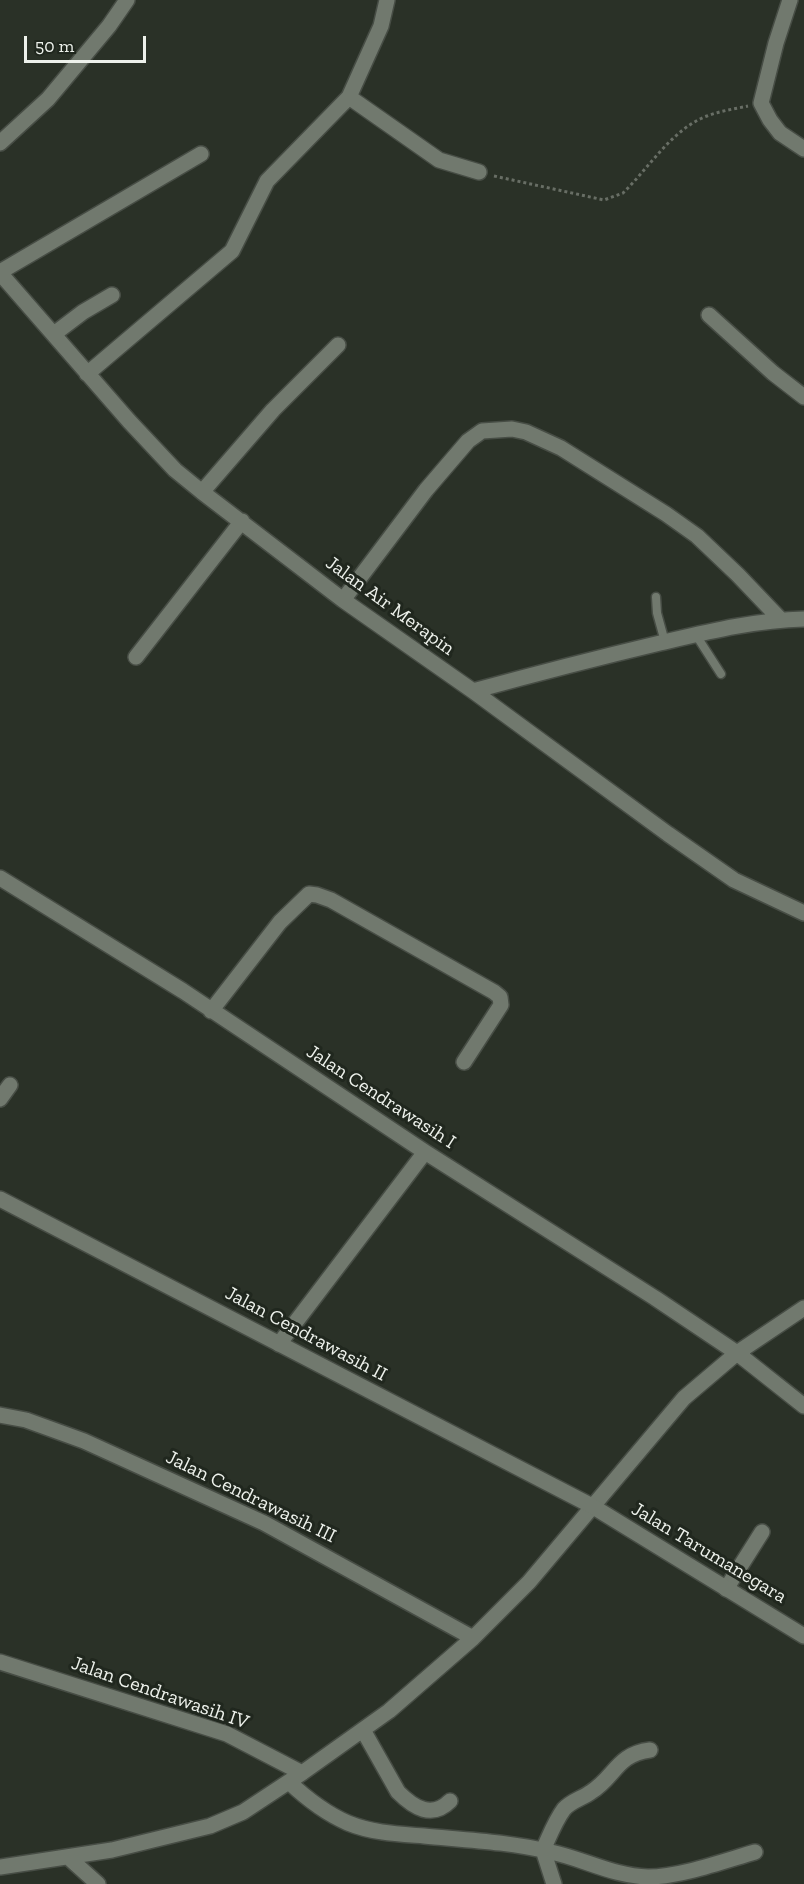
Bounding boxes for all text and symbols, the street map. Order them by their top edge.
scale bar [27,24,148,62]
text: 50 m [35,35,74,57]
street label: Jalan Air Merapin [321,551,459,661]
street label: Jalan Cendrawasih I [302,1040,460,1154]
street label: Jalan Cendrawasih II [221,1281,391,1387]
street label: Jalan Cendrawasih III [162,1445,340,1549]
street label: Jalan Tarumanegara [627,1497,791,1609]
street label: Jalan Cendrawasih IV [68,1651,252,1735]

